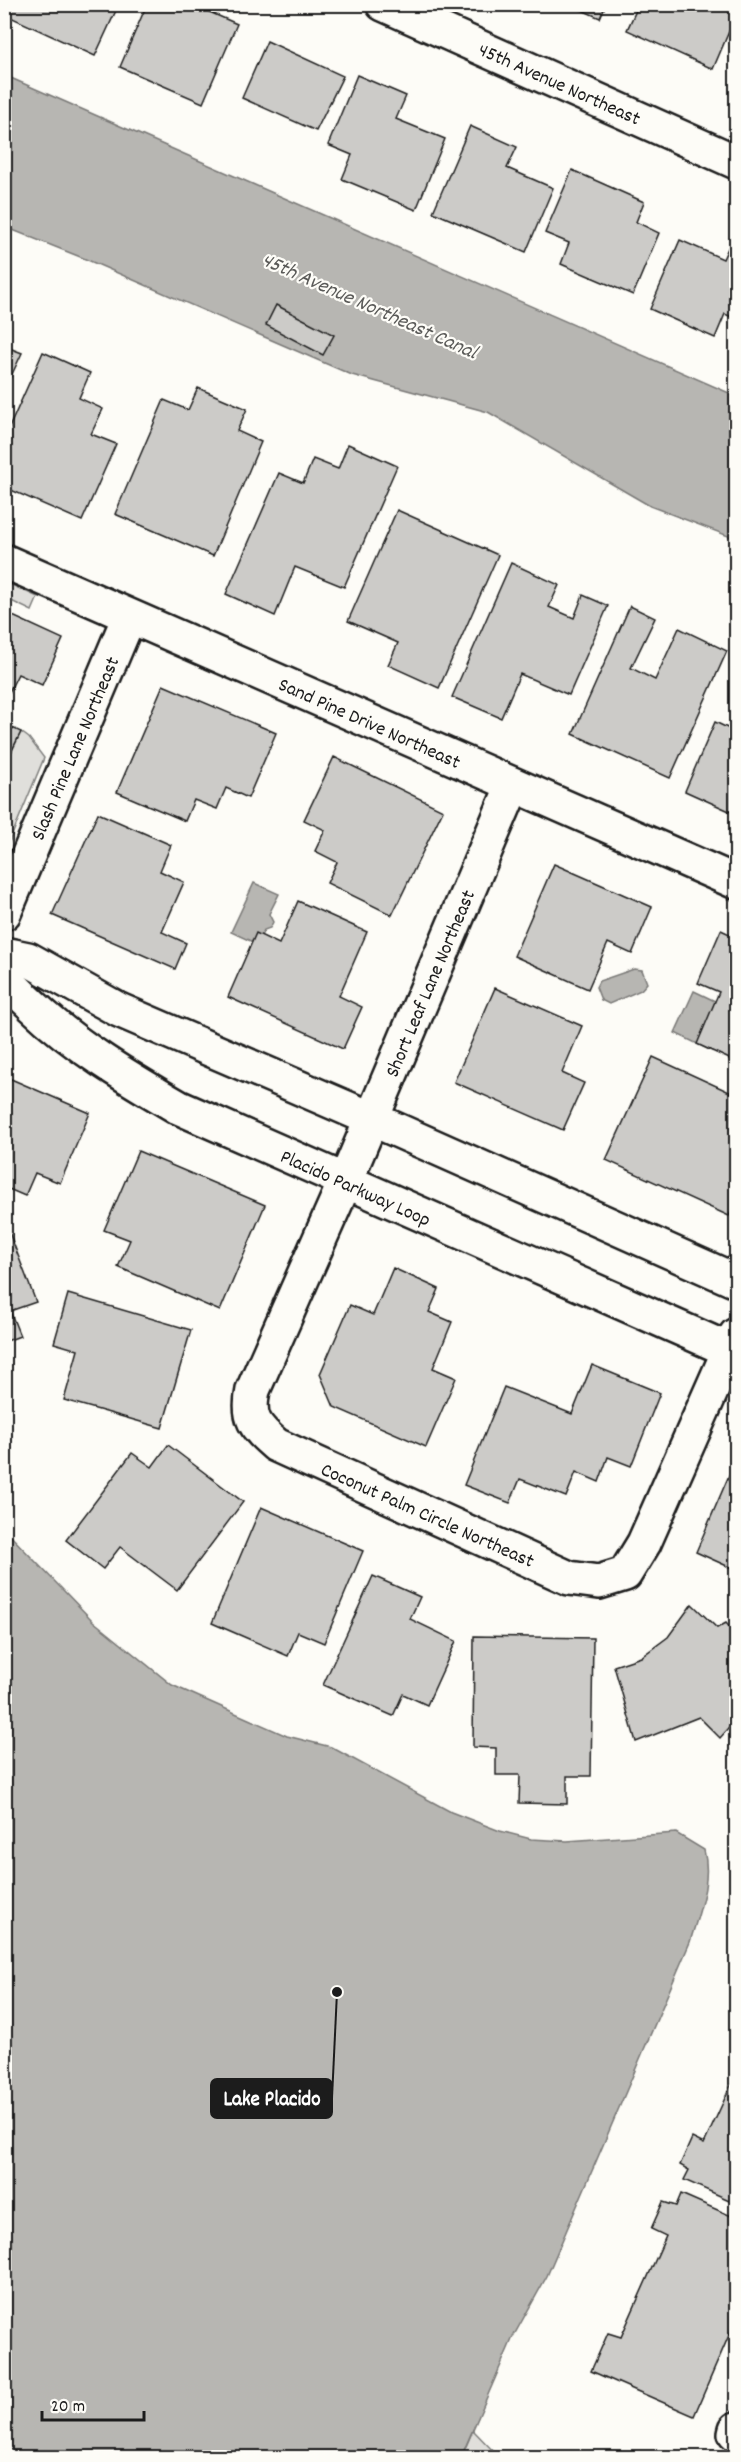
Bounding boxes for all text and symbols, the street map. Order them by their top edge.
street label: 45th Avenue Northeast [473,37,644,134]
water label: 45th Avenue Northeast Canal [256,247,483,370]
street label: Slash Pine Lane Northeast [25,653,128,845]
street label: Sand Pine Drive Northeast [273,672,464,778]
street label: Short Leaf Lane Northeast [380,886,484,1082]
street label: Placido Parkway Loop [275,1144,434,1235]
street label: Coconut Palm Circle Northeast [316,1457,538,1576]
callout: Lake Placido [211,2079,332,2118]
text: Lake Placido [224,2086,320,2116]
scale bar [42,2384,144,2422]
text: 20 m [51,2395,85,2420]

